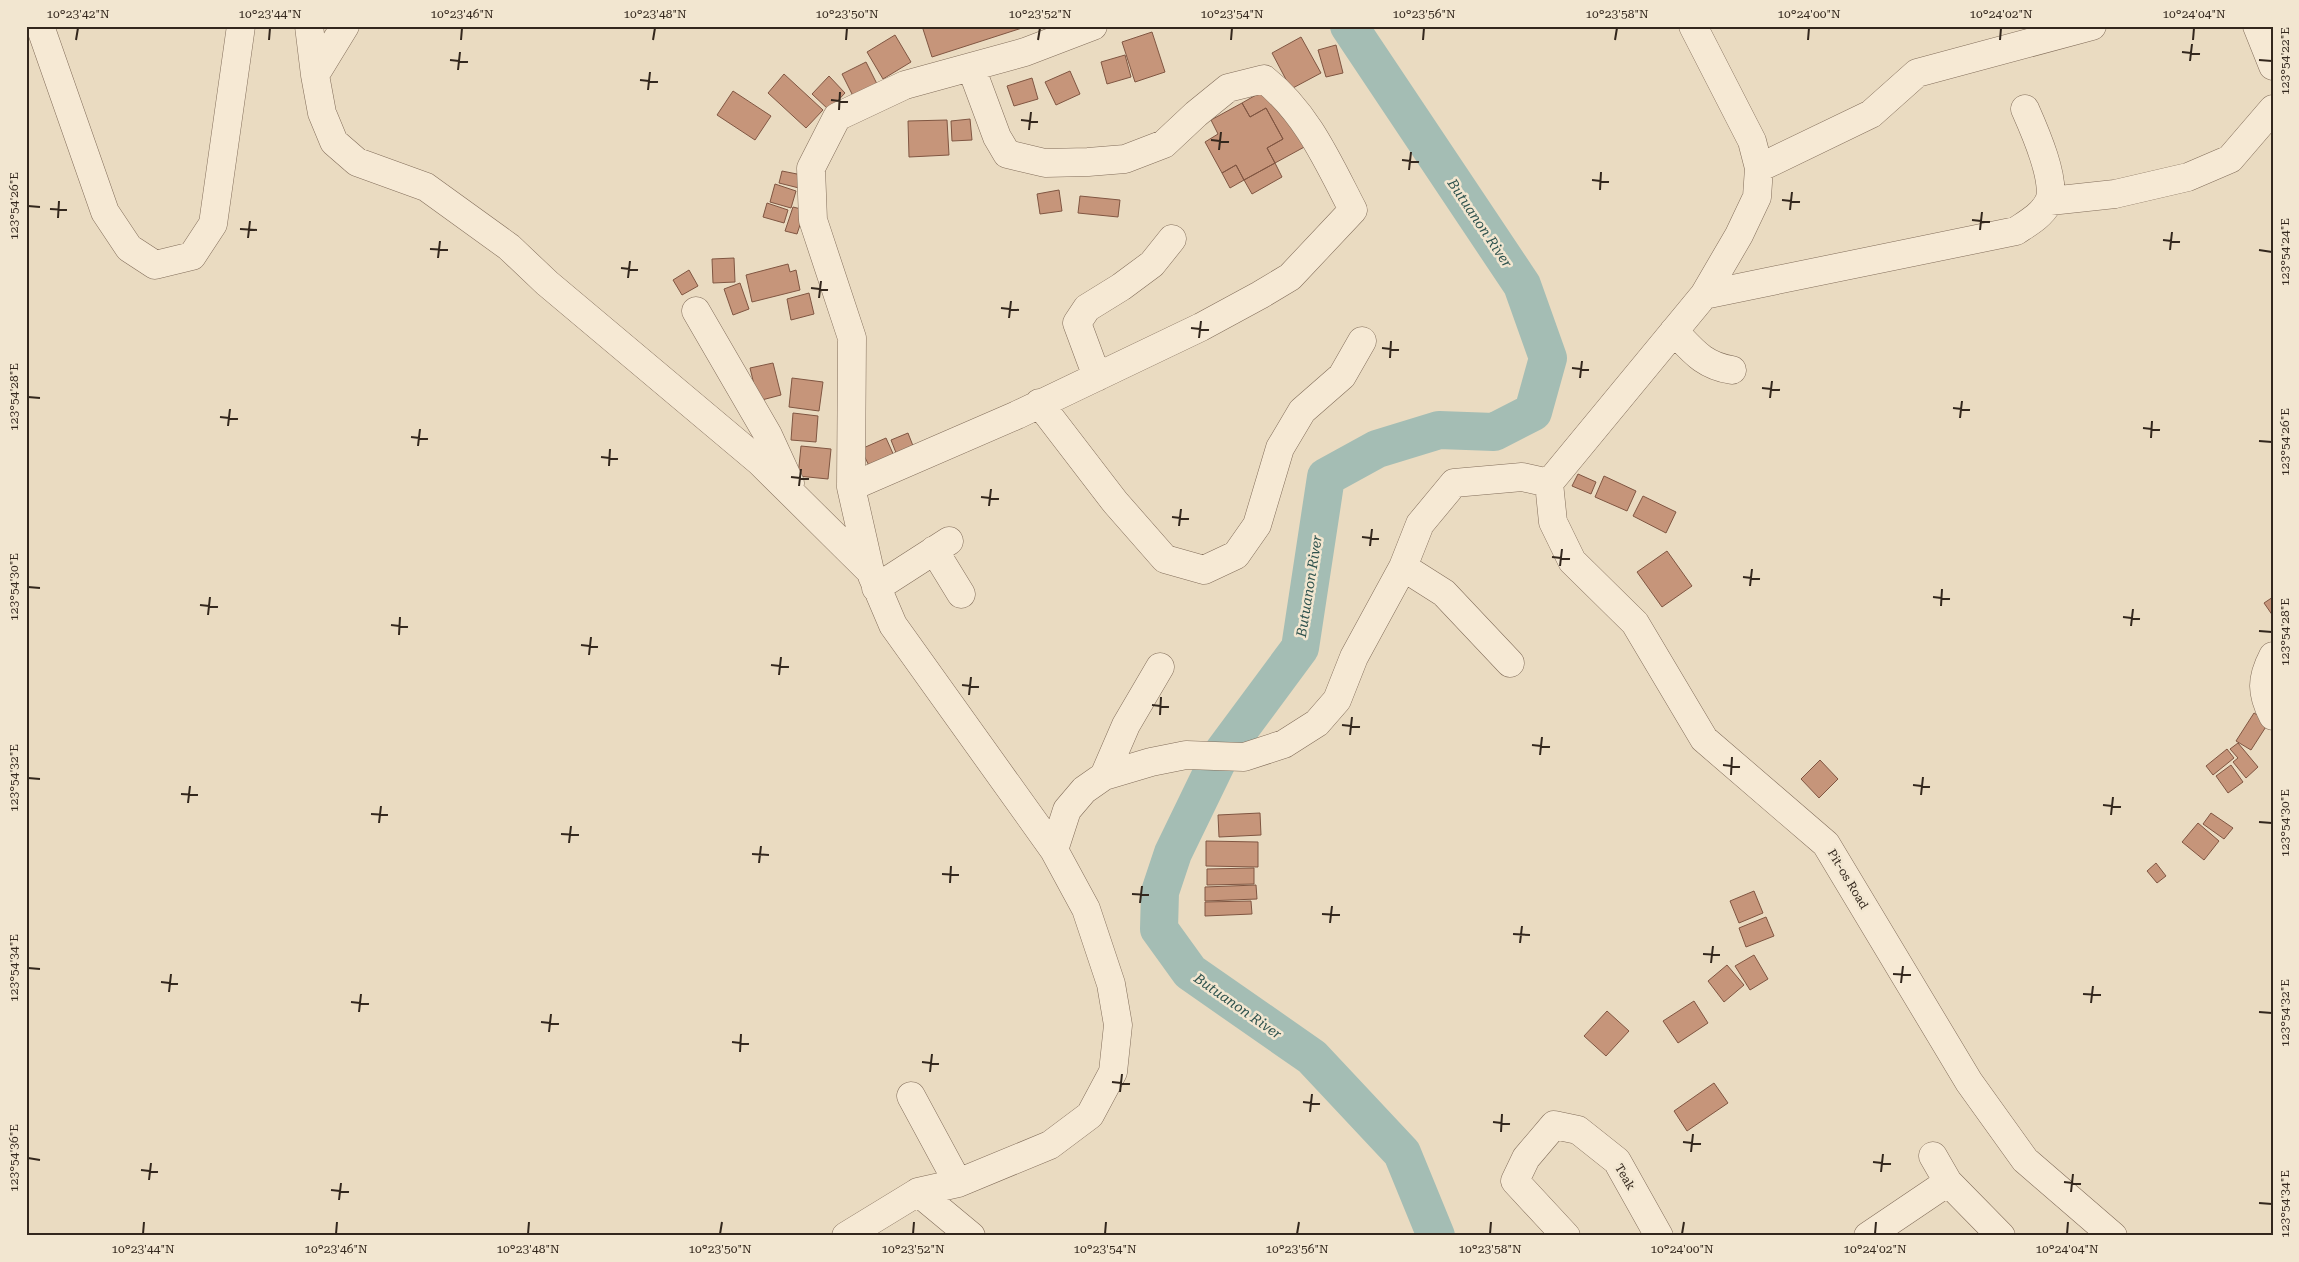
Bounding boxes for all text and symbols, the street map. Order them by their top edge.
text: 10°23'42"N [46,7,110,21]
text: 10°23'44"N [238,7,302,21]
text: 10°23'46"N [430,7,494,21]
text: 10°23'48"N [623,7,687,21]
text: 10°23'50"N [815,7,879,21]
text: 10°23'52"N [1008,7,1072,21]
text: 10°23'54"N [1200,7,1264,21]
text: 10°23'56"N [1392,7,1456,21]
text: 10°23'58"N [1585,7,1649,21]
text: 10°24'00"N [1777,7,1841,21]
text: 10°24'02"N [1969,7,2033,21]
text: 10°24'04"N [2162,7,2226,21]
text: 123°54'22"E [2278,27,2292,95]
text: 123°54'26"E [7,172,21,240]
water label: Butuanon River [1444,175,1516,270]
text: 123°54'24"E [2278,218,2292,286]
text: 123°54'28"E [7,363,21,431]
text: 123°54'26"E [2278,408,2292,476]
water label: Butuanon River [1293,534,1325,639]
text: 123°54'30"E [7,553,21,621]
text: 123°54'28"E [2278,598,2292,666]
text: 123°54'32"E [7,744,21,812]
text: 123°54'30"E [2278,789,2292,857]
street label: Pit-os Road [1825,847,1871,912]
text: 123°54'34"E [7,934,21,1002]
water label: Butuanon River [1190,969,1285,1042]
text: 123°54'32"E [2278,979,2292,1047]
text: 123°54'36"E [7,1124,21,1192]
street label: Teak [1612,1161,1638,1193]
text: 123°54'34"E [2278,1170,2292,1238]
text: 10°23'44"N [111,1242,175,1256]
text: 10°23'46"N [304,1242,368,1256]
text: 10°23'48"N [496,1242,560,1256]
text: 10°23'50"N [688,1242,752,1256]
text: 10°23'52"N [881,1242,945,1256]
text: 10°23'54"N [1073,1242,1137,1256]
text: 10°23'56"N [1265,1242,1329,1256]
text: 10°23'58"N [1458,1242,1522,1256]
text: 10°24'00"N [1650,1242,1714,1256]
text: 10°24'02"N [1843,1242,1907,1256]
text: 10°24'04"N [2035,1242,2099,1256]

